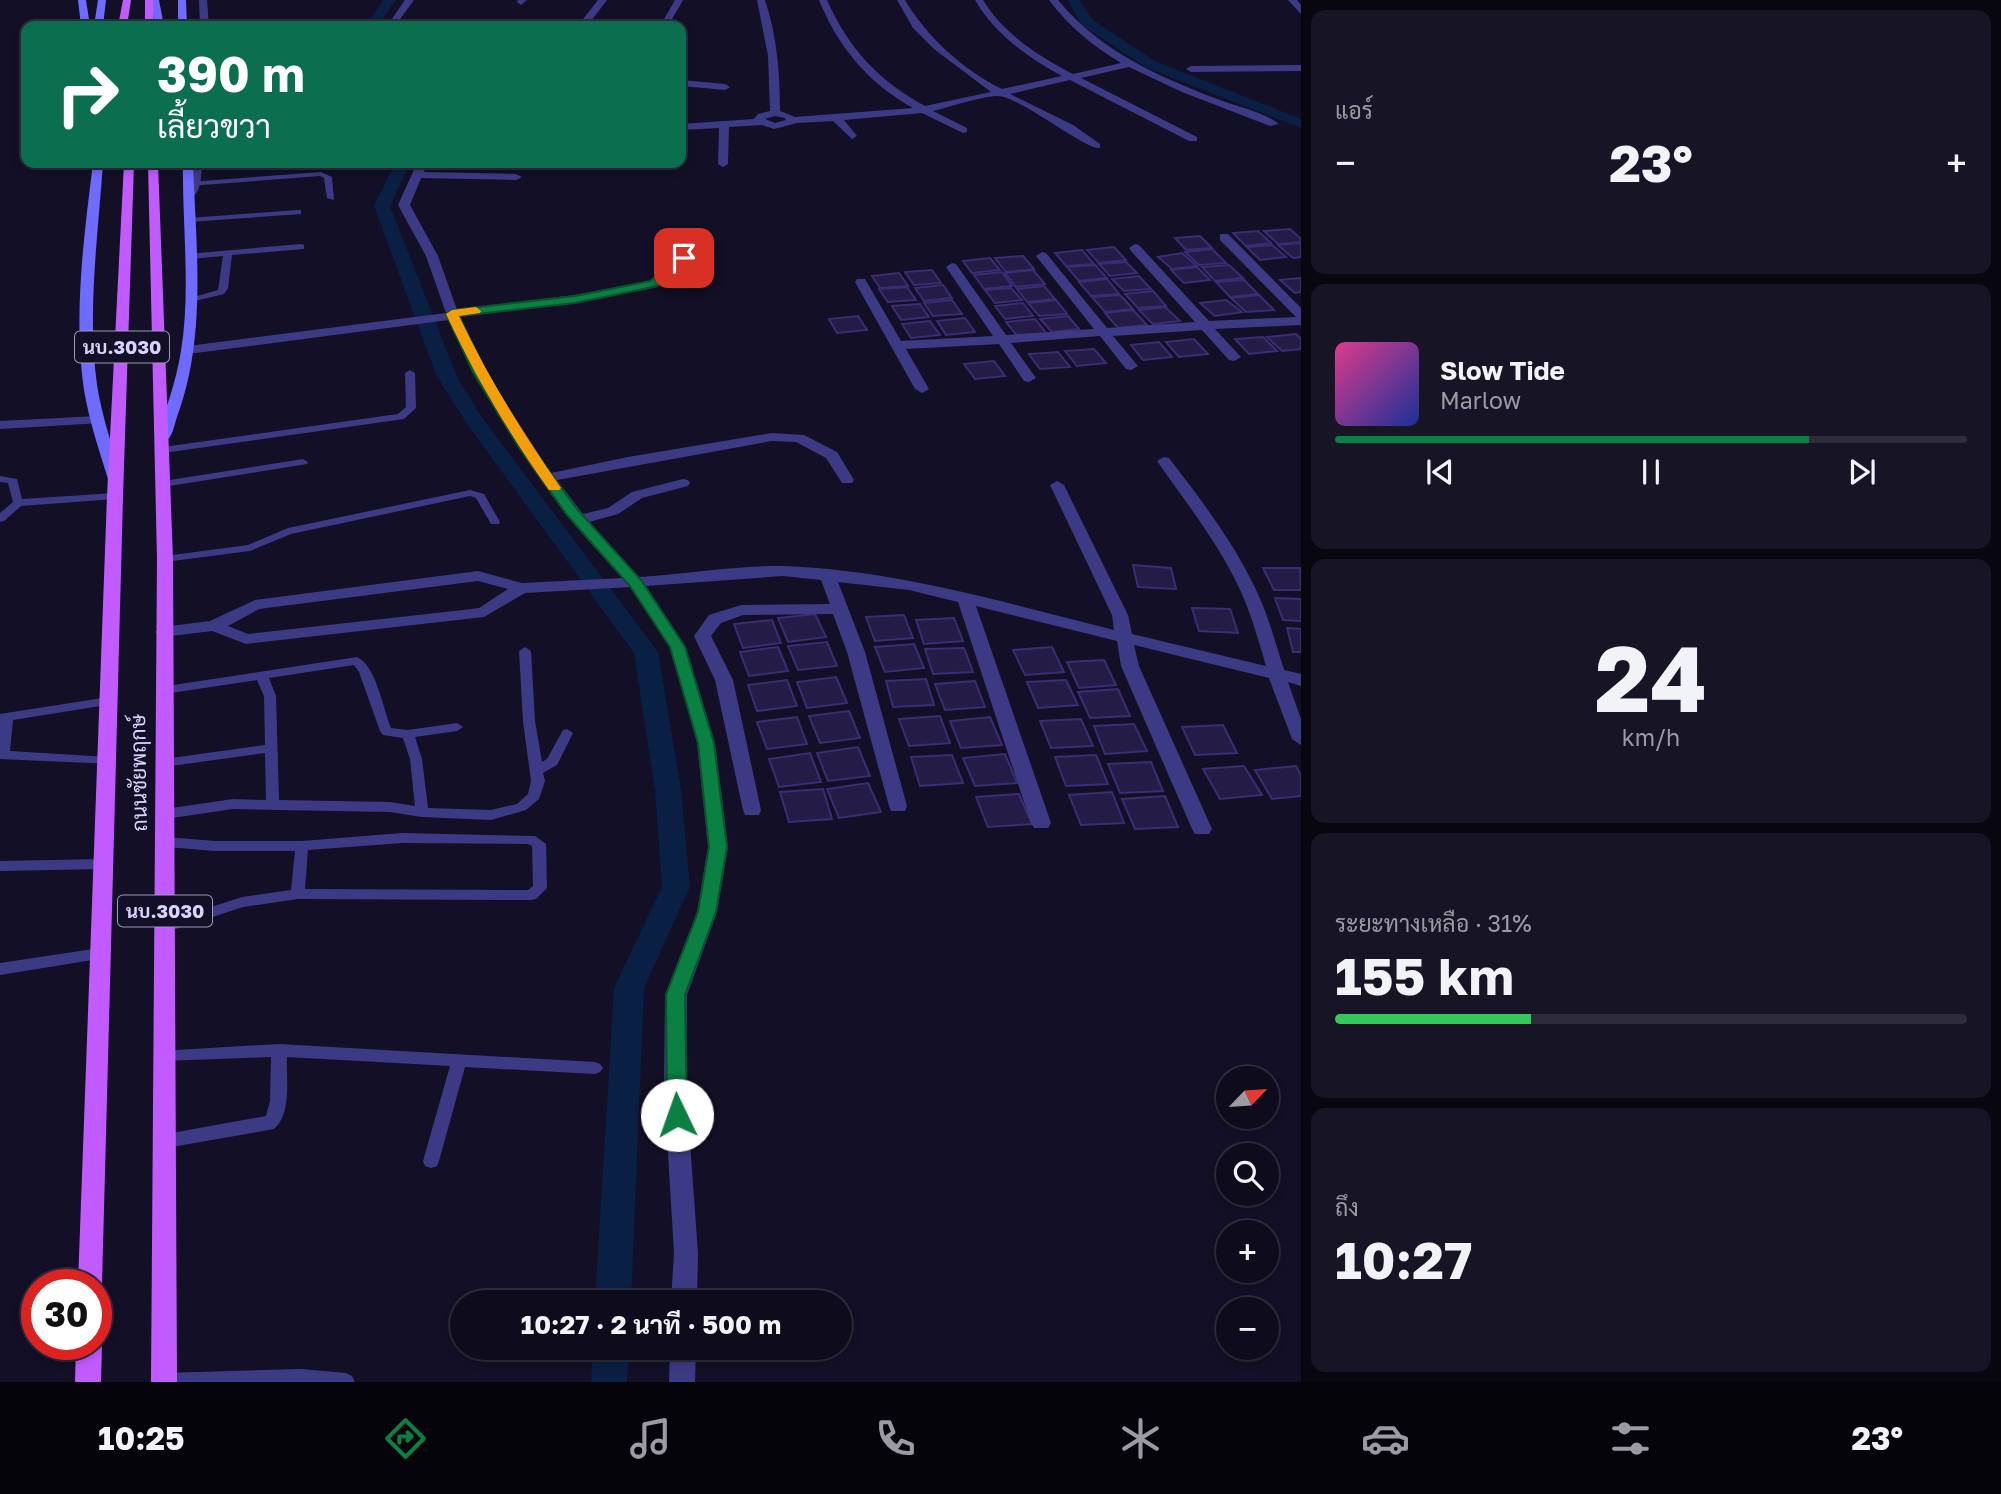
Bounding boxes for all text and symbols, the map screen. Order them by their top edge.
text: 390 m [157,44,305,103]
icon: right [42,49,133,140]
text: แอร์ [1335,96,1373,124]
text: เลี้ยวขวา [157,107,271,145]
text: 23° [1609,131,1693,193]
text: − [1335,140,1356,185]
text: + [1946,140,1967,185]
pin [654,228,714,288]
icon: arrive [665,239,703,277]
road number: นบ.3030 [75,332,169,362]
text: Slow Tide [1440,355,1565,386]
text: Marlow [1440,386,1521,414]
icon: previous [1421,453,1459,491]
icon: pause [1632,453,1670,491]
icon: next [1843,453,1881,491]
text: 24 [1595,623,1707,732]
street label: ถนนชัยพฤกษ์ [124,713,152,832]
text: km/h [1622,723,1680,751]
road number: นบ.3030 [118,896,212,926]
text: ระยะทางเหลือ · 31% [1335,909,1532,937]
text: 155 km [1335,944,1514,1006]
north arrow [1216,1066,1279,1129]
map controls [1216,1066,1279,1360]
position arrow [640,1078,714,1152]
button: search [1216,1143,1279,1206]
text: ถึง [1335,1193,1359,1221]
button: + [1216,1220,1279,1283]
text: 10:27 [1335,1228,1472,1290]
speed limit sign: 30 [21,1269,112,1360]
button: − [1216,1297,1279,1360]
text: 10:27 · 2 นาที · 500 m [521,1309,781,1340]
icon: directions [381,1414,430,1463]
icon: music [626,1414,675,1463]
icon: phone [871,1414,920,1463]
icon: climate [1116,1414,1165,1463]
icon: car [1361,1414,1410,1463]
icon: filters [1606,1414,1655,1463]
text: 10:25 [98,1419,185,1457]
text: 23° [1851,1419,1903,1457]

